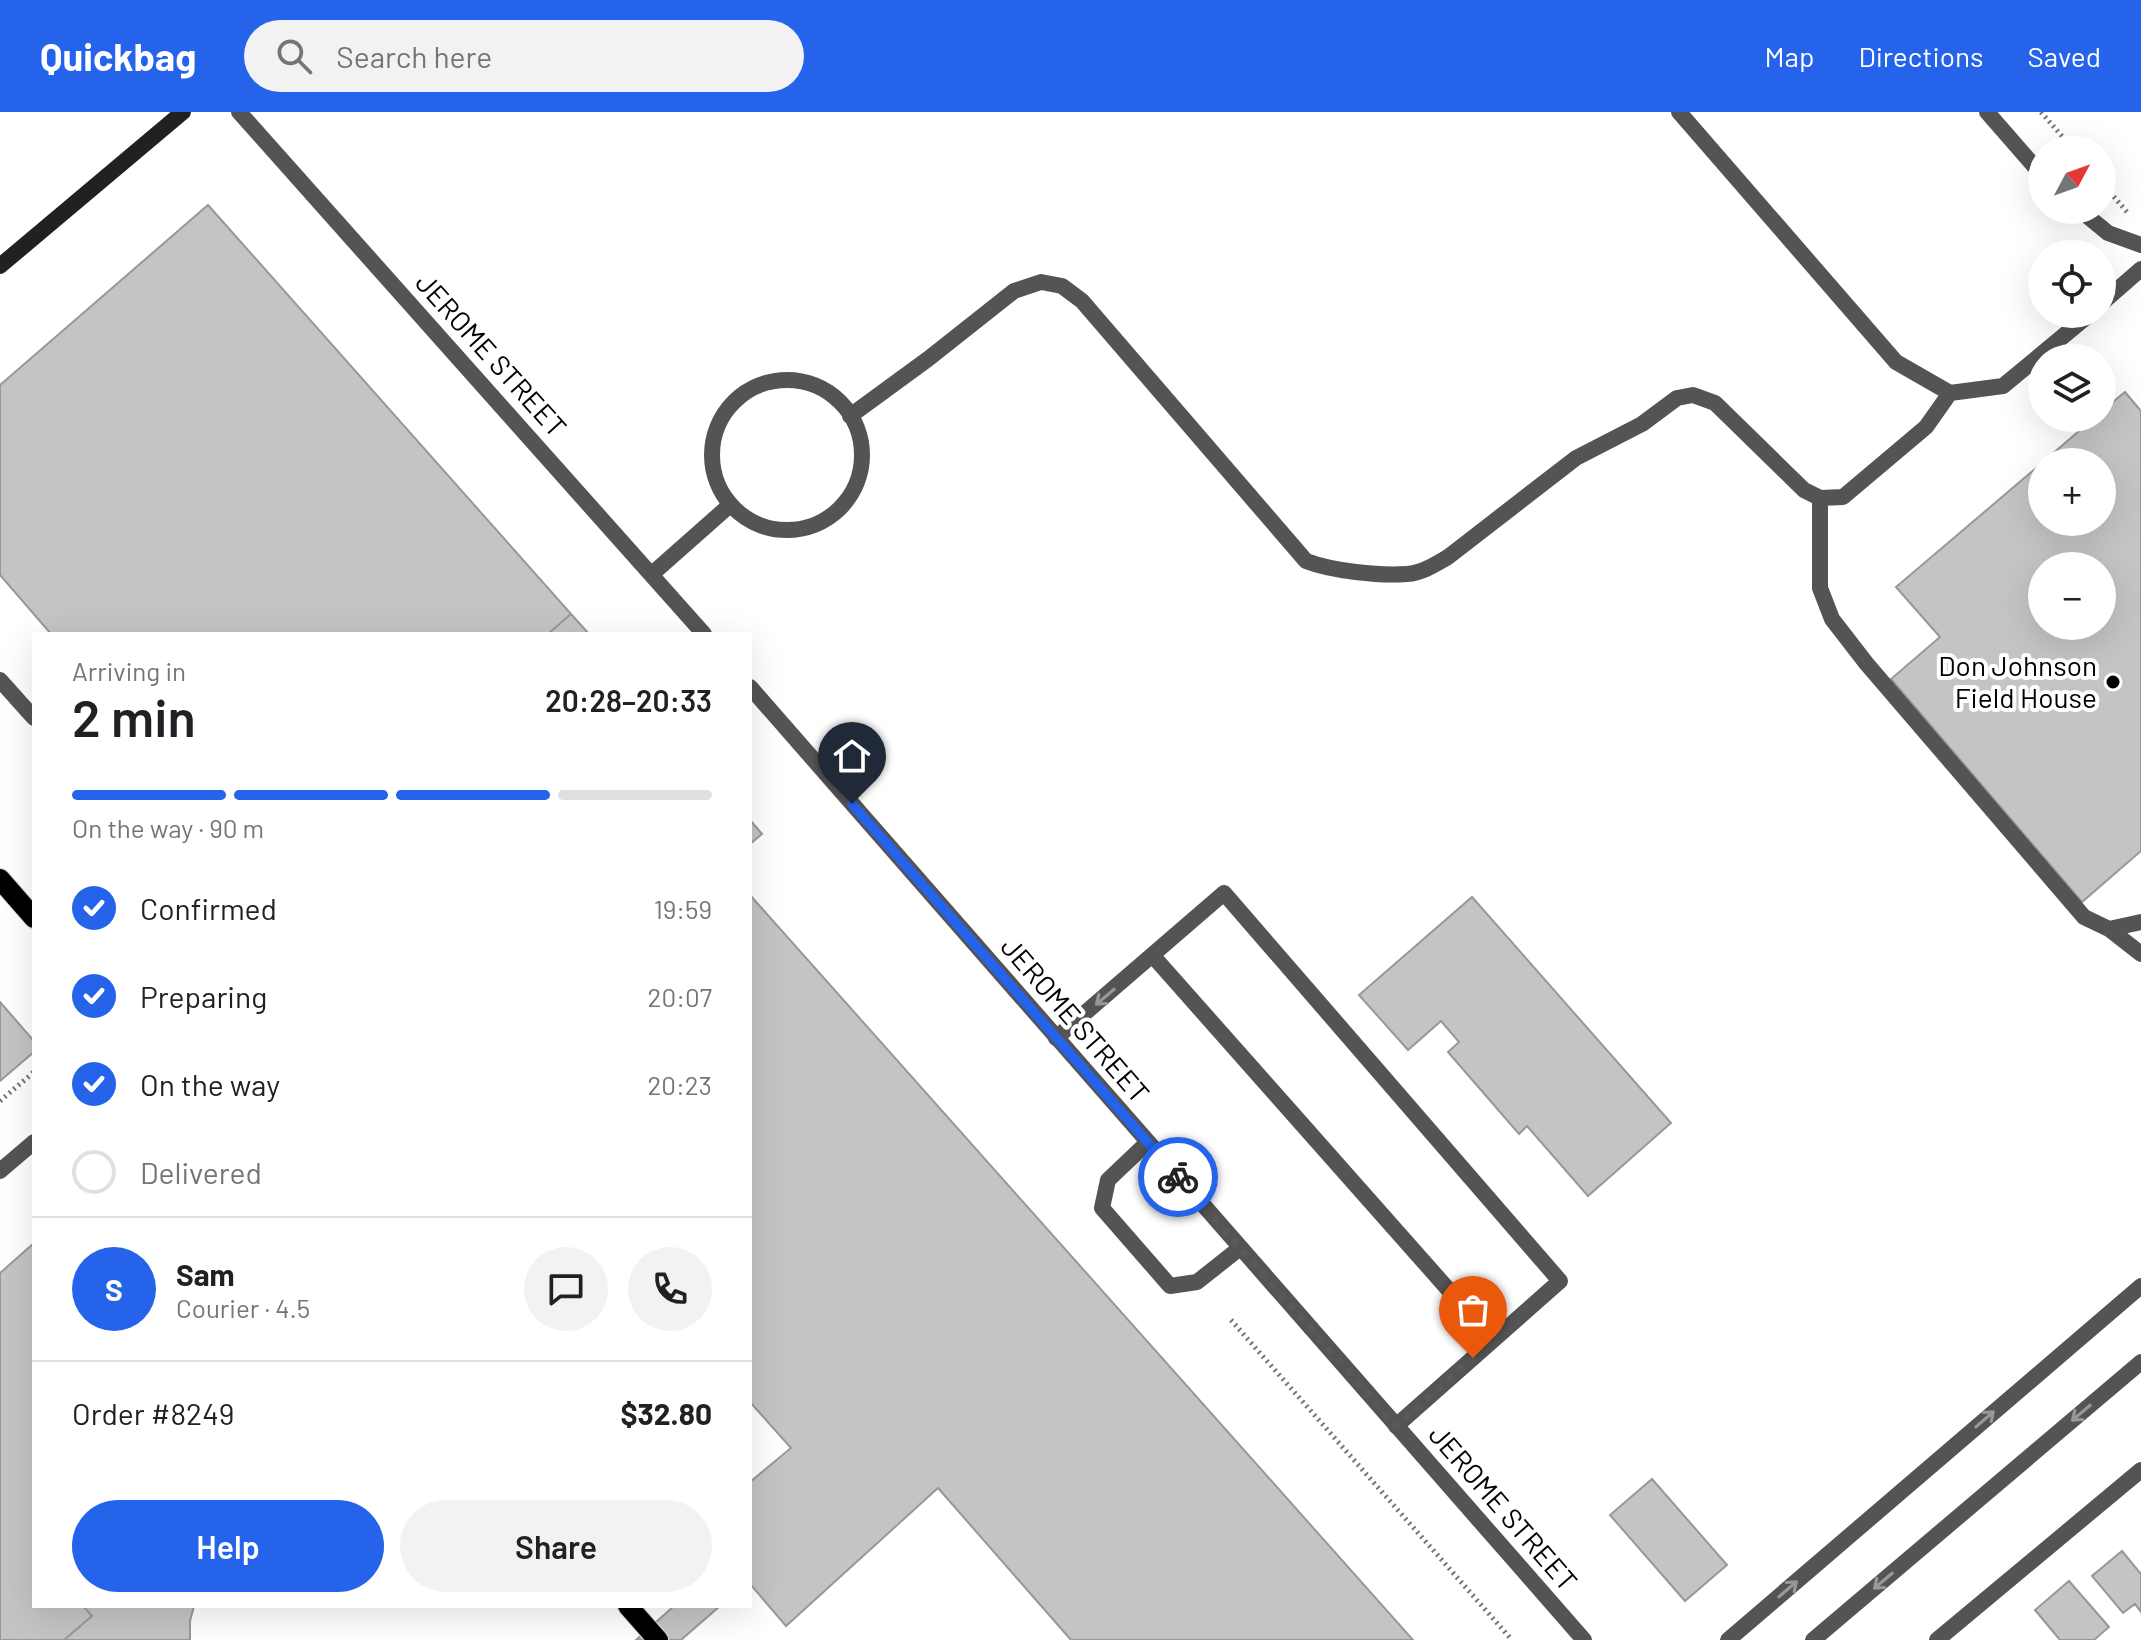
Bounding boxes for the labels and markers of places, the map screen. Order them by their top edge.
place label: Don Johnson Field House [1938,648,2097,714]
marker: Don Johnson Field House [2104,673,2122,691]
pin [818,722,886,804]
pin [1439,1276,1507,1358]

